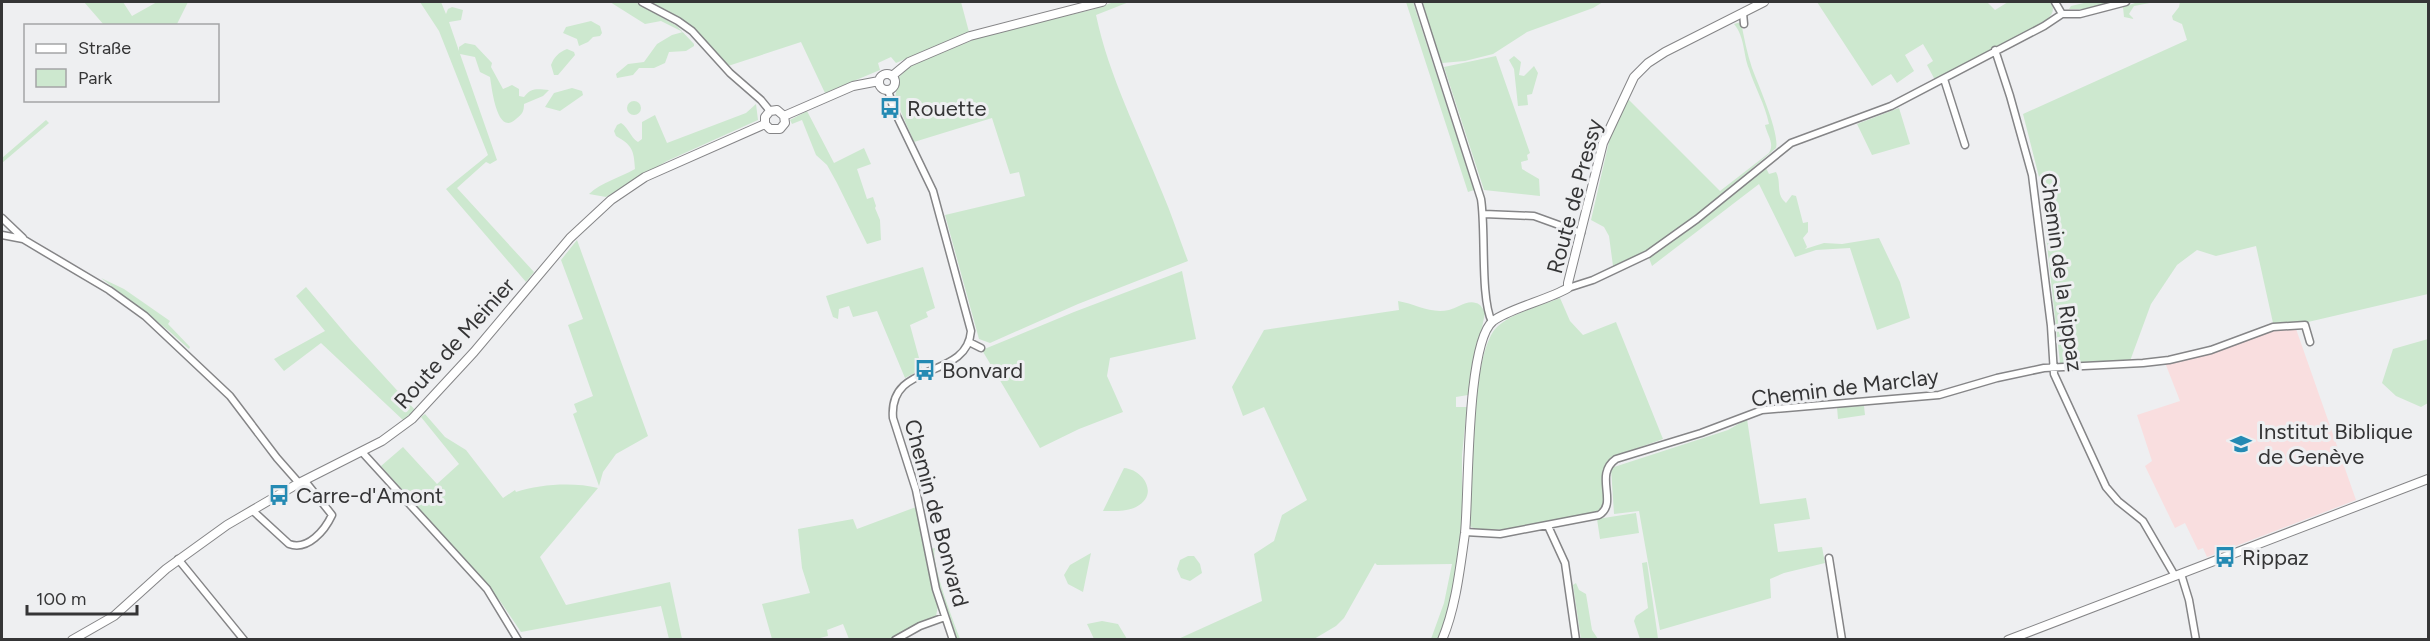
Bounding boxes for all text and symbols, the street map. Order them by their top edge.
legend [24,24,219,102]
text: Straße [78,37,131,59]
text: Park [78,67,113,89]
place label: Rouette [907,95,986,122]
bus stop icon: Rouette [878,96,902,120]
street label: Route de Pressy [1541,115,1608,276]
street label: Chemin de la Rippaz [2034,171,2089,373]
street label: Route de Meinier [388,272,521,415]
place label: Bonvard [942,357,1023,384]
bus stop icon: Bonvard [913,358,937,382]
street label: Chemin de Marclay [1750,363,1941,412]
street label: Chemin de Bonvard [898,416,975,610]
place label: Institut Biblique de Genève [2258,418,2413,470]
school or university icon: Institut Biblique de Genève [2229,432,2253,456]
place label: Carre-d'Amont [296,482,443,509]
bus stop icon: Carre-d'Amont [267,483,291,507]
place label: Rippaz [2242,544,2309,571]
bus stop icon: Rippaz [2213,545,2237,569]
scale bar [27,578,136,616]
text: 100 m [36,588,86,610]

